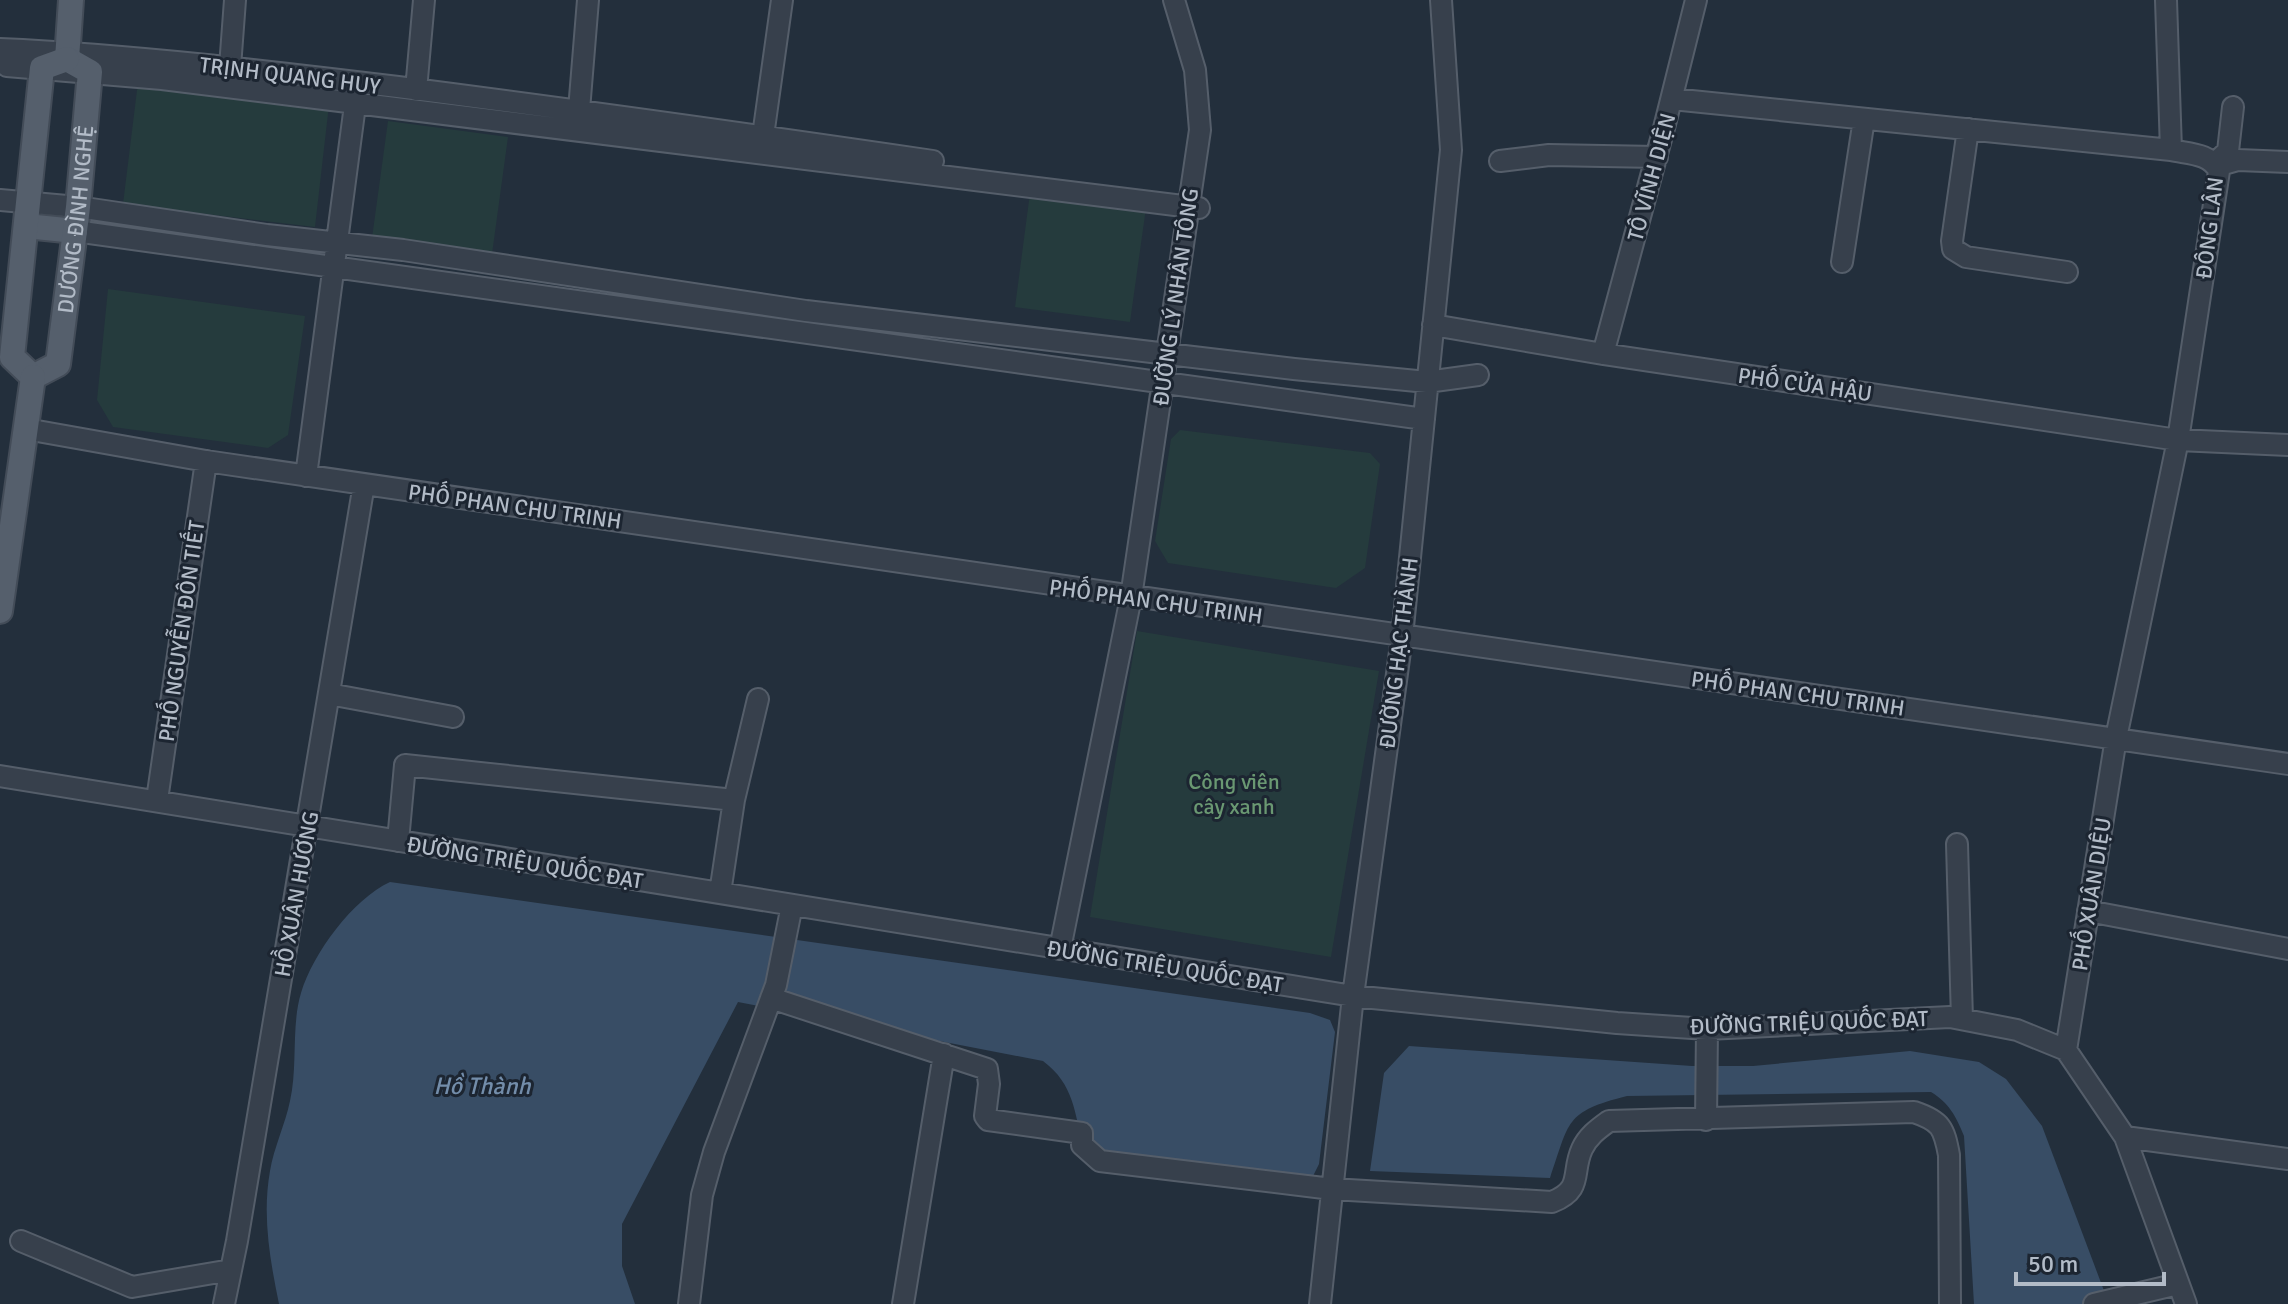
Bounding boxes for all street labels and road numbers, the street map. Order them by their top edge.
street label: TRỊNH QUANG HUY [198,51,382,100]
street label: TÔ VĨNH DIỆN [1621,110,1682,244]
street label: DƯƠNG ĐÌNH NGHỆ [52,124,99,315]
street label: ĐÔNG LÂN [2190,175,2229,281]
street label: ĐƯỜNG LÝ NHÂN TÔNG [1147,186,1204,408]
street label: PHỐ CỬA HẬU [1736,359,1874,407]
street label: PHỐ PHAN CHU TRINH [407,475,624,535]
street label: PHỐ NGUYỄN ĐÔN TIẾT [150,518,210,743]
street label: ĐƯỜNG HẠC THÀNH [1373,556,1424,750]
street label: PHỐ PHAN CHU TRINH [1048,570,1265,630]
street label: PHỐ PHAN CHU TRINH [1690,662,1907,722]
street label: HỒ XUÂN HƯƠNG [266,809,324,979]
street label: PHỐ XUÂN DIỆU [2063,815,2117,973]
street label: ĐƯỜNG TRIỆU QUỐC ĐẠT [405,828,646,895]
street label: ĐƯỜNG TRIỆU QUỐC ĐẠT [1045,932,1286,999]
street label: ĐƯỜNG TRIỆU QUỐC ĐẠT [1689,1002,1929,1040]

